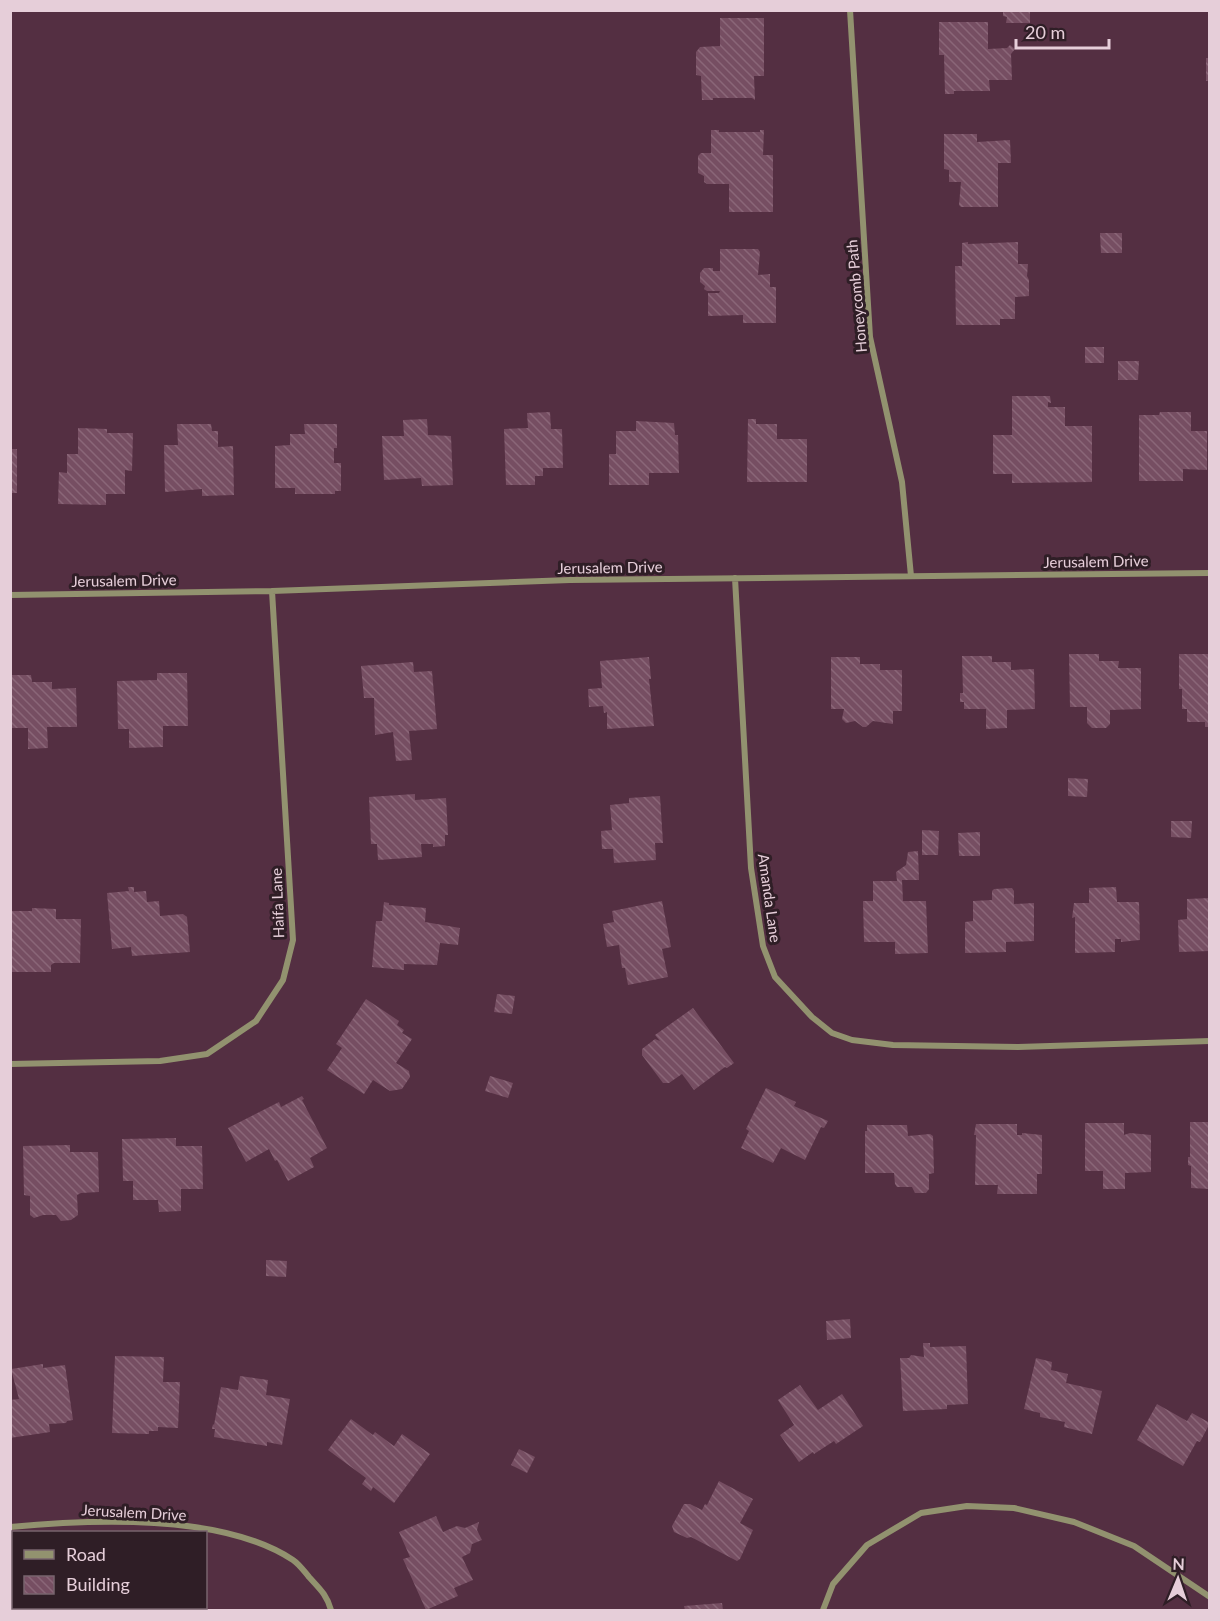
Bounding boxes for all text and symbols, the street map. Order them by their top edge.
scale bar [1016,12,1109,50]
text: 20 m [1025,21,1065,43]
street label: Honeycomb Path [842,239,870,353]
street label: Jerusalem Drive [1043,551,1149,571]
street label: Jerusalem Drive [557,557,663,577]
street label: Jerusalem Drive [71,570,177,590]
street label: Amanda Lane [755,852,785,943]
street label: Haifa Lane [267,868,287,938]
street label: Jerusalem Drive [81,1500,187,1524]
legend [12,1531,207,1609]
text: Road [66,1543,106,1565]
north arrow [1148,1549,1208,1609]
text: N [1172,1554,1185,1573]
text: Building [66,1573,130,1595]

